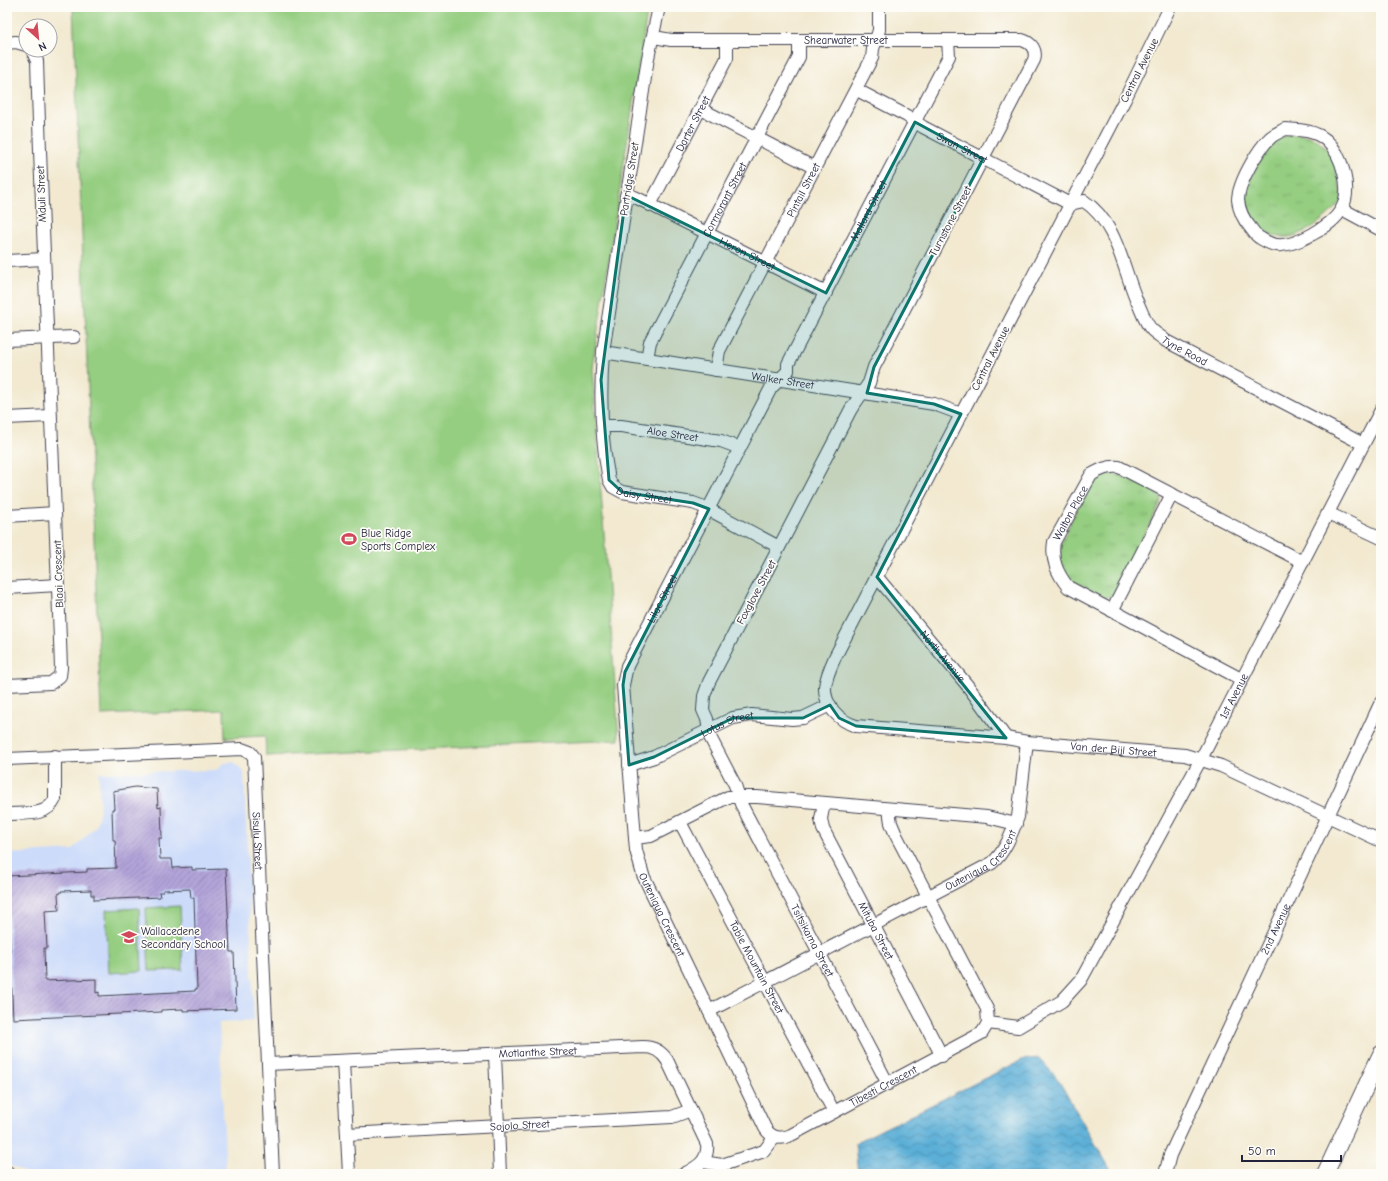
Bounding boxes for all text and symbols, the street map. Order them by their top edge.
north arrow [18,18,58,58]
street label: Shearwater Street [804,34,888,47]
street label: Central Avenue [1118,35,1162,105]
text: N [36,39,48,54]
street label: Darter Street [673,93,713,154]
street label: Swan Street [934,129,990,167]
street label: Partridge Street [617,141,642,217]
street label: Cormorant Street [700,160,750,239]
street label: Pintail Street [784,160,823,219]
street label: Mduli Street [34,165,49,223]
street label: Mallard Street [847,178,890,243]
street label: Turnstone Street [926,183,975,259]
street label: Heron Street [717,234,778,274]
street label: Central Avenue [969,323,1013,393]
street label: Tyne Road [1159,334,1210,369]
street label: Walker Street [751,369,816,392]
street label: Aloe Street [646,424,700,445]
street label: Walton Place [1050,483,1091,543]
street label: Daisy Street [614,484,674,507]
place label: Blue Ridge Sports Complex [361,527,436,553]
sports icon: Blue Ridge Sports Complex [340,530,358,548]
street label: Blaai Crescent [51,539,66,608]
street label: Foxglove Street [734,557,779,627]
street label: Lilac Street [645,572,681,625]
street label: North Avenue [917,628,968,685]
street label: 1st Avenue [1217,671,1251,721]
street label: Lotus Street [699,709,755,740]
street label: Van der Bijl Street [1070,740,1158,760]
street label: Sisulu Street [250,811,265,871]
street label: Outeniqua Crescent [943,827,1020,893]
street label: Outeniqua Crescent [636,871,688,959]
street label: Mituba Street [855,900,897,962]
street label: 2nd Avenue [1258,901,1293,957]
street label: Tsitsikama Street [788,902,837,980]
street label: Table Mountain Street [727,919,787,1016]
place label: Wallacedene Secondary School [141,925,226,951]
school or university icon: Wallacedene Secondary School [120,928,138,946]
street label: Motlanthe Street [498,1044,578,1061]
street label: Tibesti Crescent [847,1063,920,1110]
street label: Sojolo Street [490,1117,551,1134]
scale bar [1242,1137,1341,1163]
text: 50 m [1248,1144,1276,1158]

